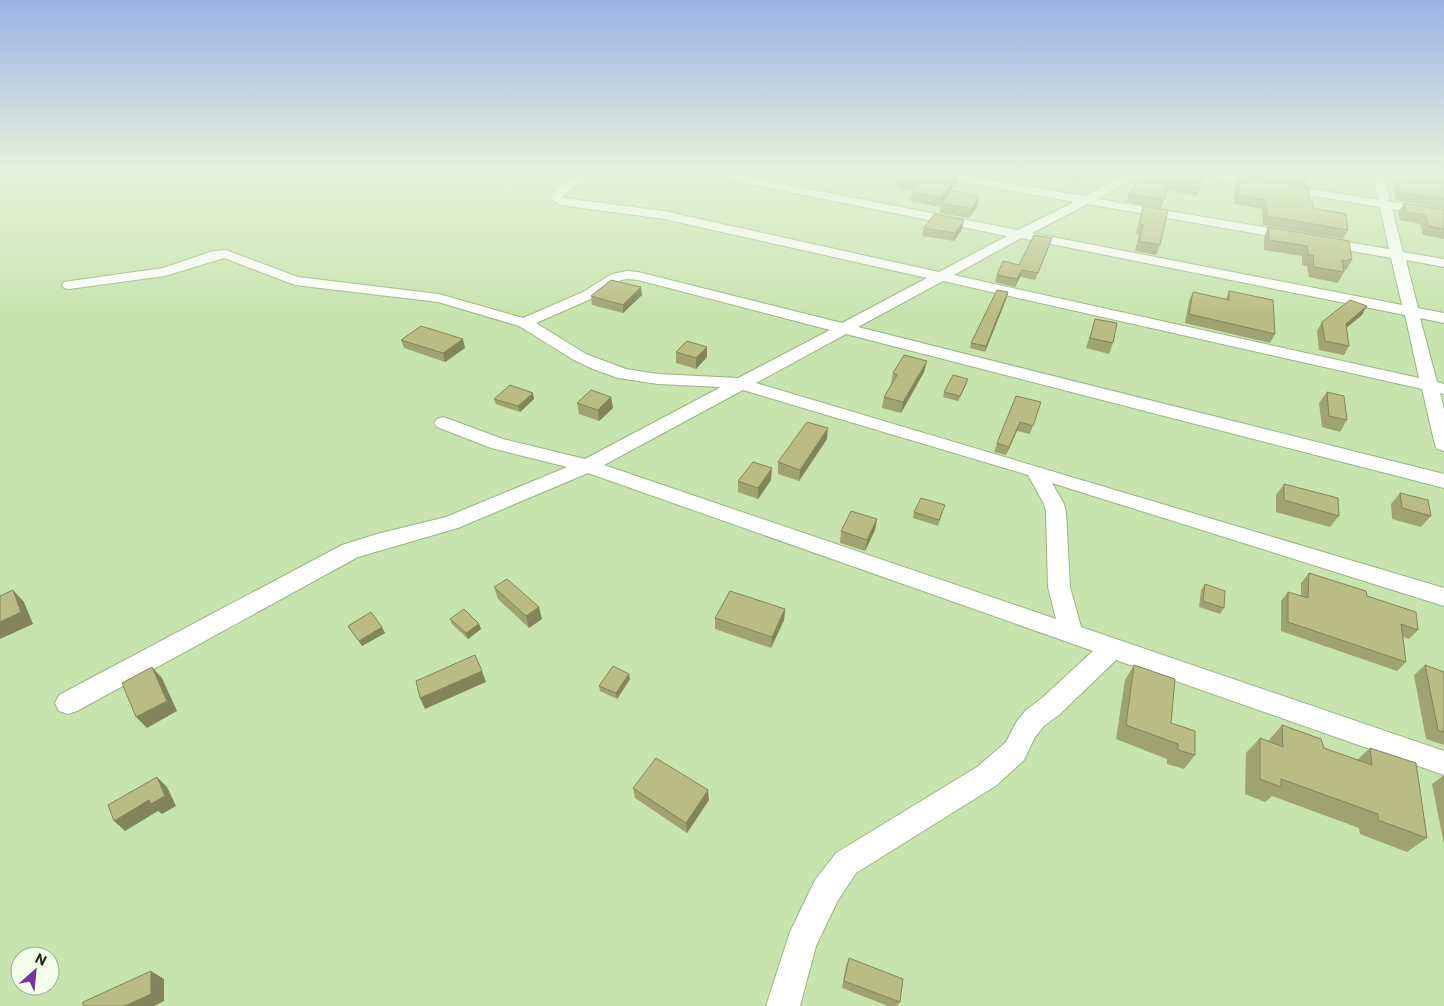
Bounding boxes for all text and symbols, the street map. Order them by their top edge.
north arrow [10,946,60,996]
text: N [33,949,50,969]

